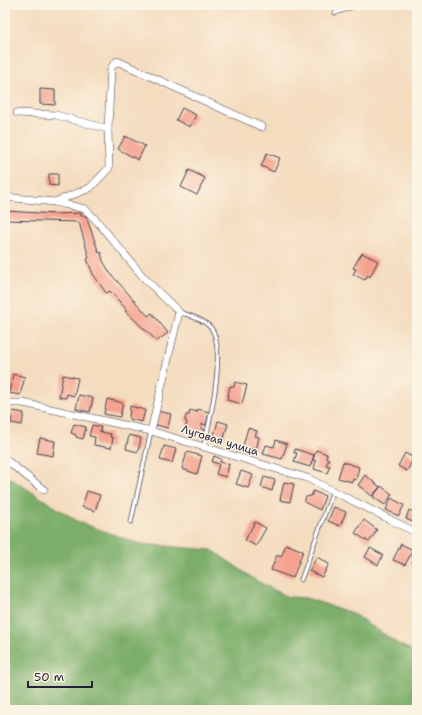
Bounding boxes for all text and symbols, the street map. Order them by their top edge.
street label: Луговая улица [179,422,261,459]
scale bar [28,663,92,689]
text: 50 m [34,669,64,685]

